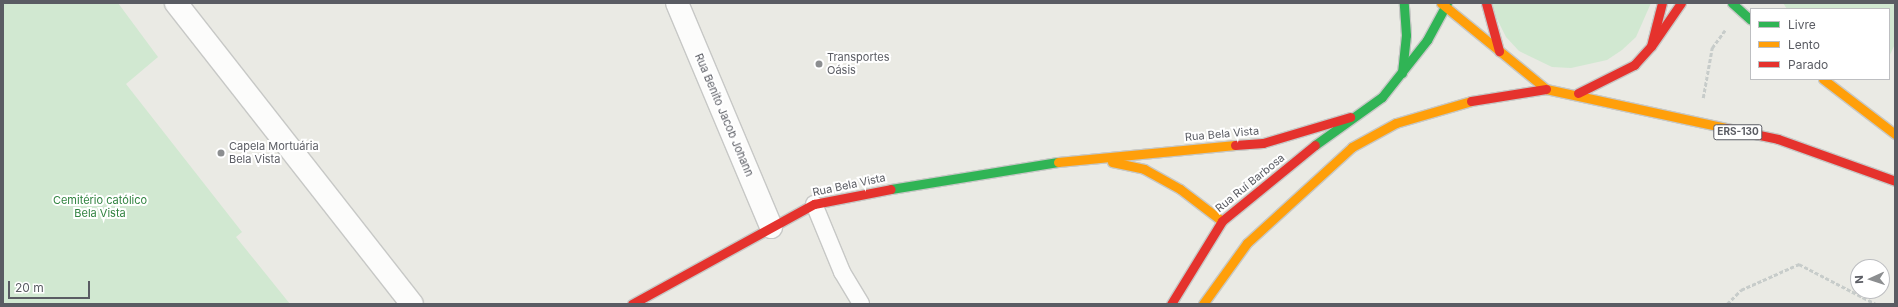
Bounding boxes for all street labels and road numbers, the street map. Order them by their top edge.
street label: Rua Benito Jacob Johann [692,51,756,179]
street label: Rua Bela Vista [1184,124,1260,144]
road number: ERS-130 [1713,124,1763,140]
street label: Rua Ruí Barbosa [1213,151,1287,215]
street label: Rua Bela Vista [811,171,887,199]

